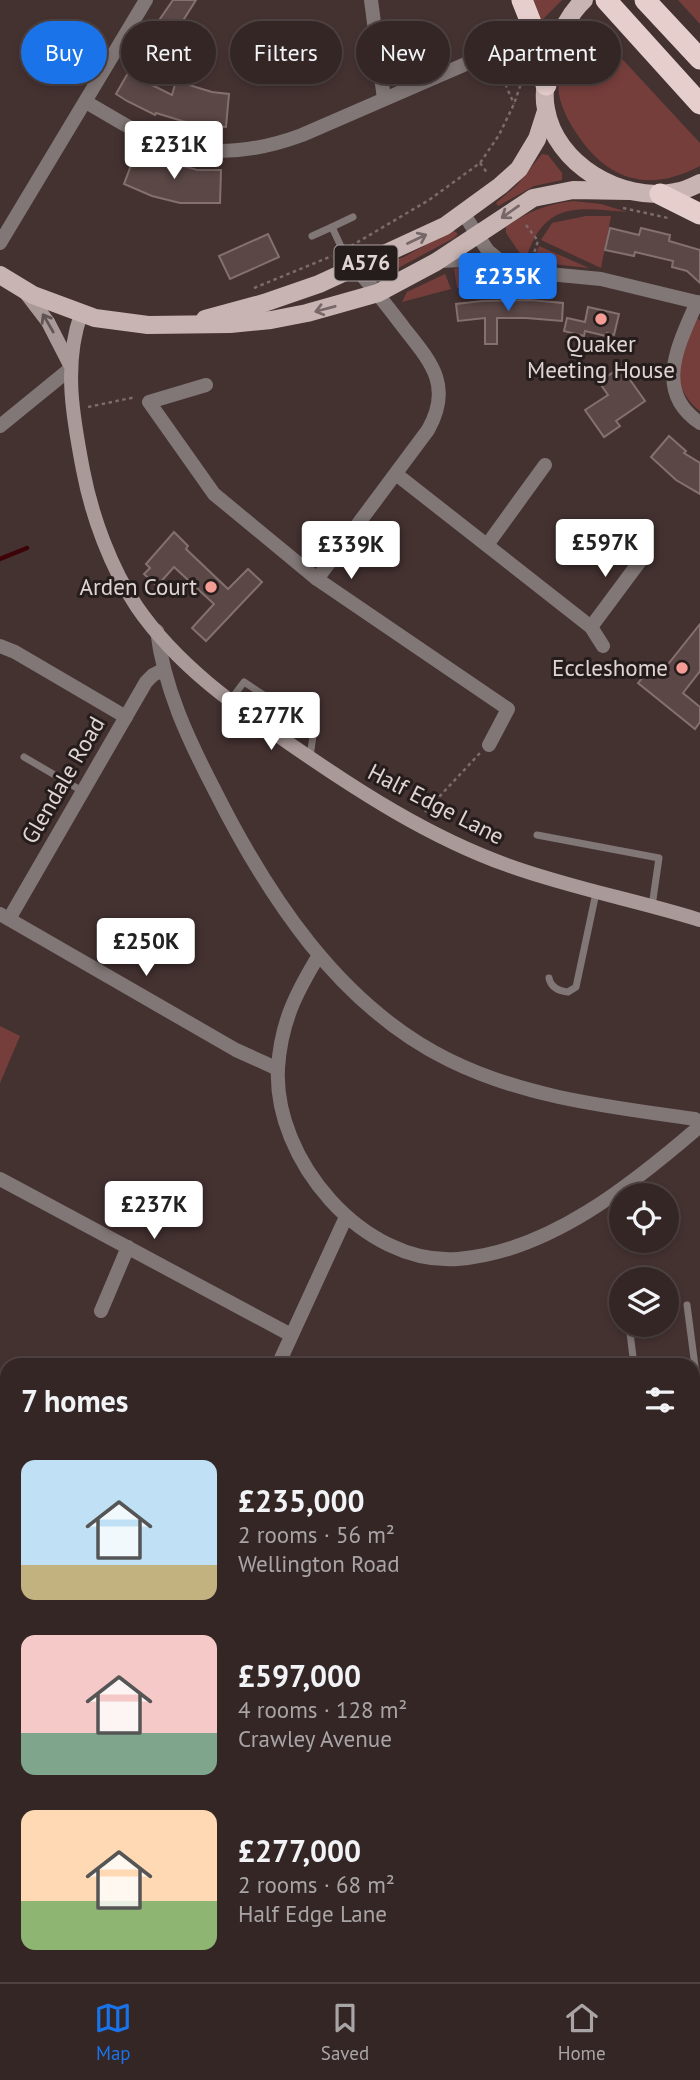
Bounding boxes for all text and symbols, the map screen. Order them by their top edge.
chip: Buy [21,21,107,84]
chip: Rent [121,21,216,84]
chip: Filters [230,21,342,84]
chip: New [356,21,450,84]
chip: Apartment [464,21,621,84]
pin: £231K [125,122,223,181]
text: £231K [141,129,207,158]
one-way arrow [500,205,520,219]
one-way arrow [406,232,427,245]
road number: A576 [334,246,398,280]
pin: £235K [459,254,557,313]
text: £235K [475,261,541,290]
one-way arrow [314,303,337,316]
marker: Quaker Meeting House [593,311,609,327]
one-way arrow [41,314,55,334]
place label: Quaker Meeting House [527,329,675,384]
pin: £597K [556,520,654,579]
pin: £339K [302,522,400,581]
text: £597K [572,527,638,556]
text: £339K [318,529,384,558]
place label: Arden Court [80,572,197,601]
marker: Arden Court [203,579,219,595]
place label: Eccleshome [552,653,668,682]
marker: Eccleshome [674,660,690,676]
pin: £277K [222,692,320,752]
text: £277K [238,700,304,729]
street label: Glendale Road [14,711,111,849]
street label: Half Edge Lane [363,757,509,850]
pin: £250K [97,918,195,978]
text: £250K [113,926,179,955]
pin: £237K [105,1182,203,1241]
map controls [609,1183,679,1337]
button: locate [609,1183,679,1253]
text: £237K [121,1189,187,1218]
button: layers [609,1267,679,1337]
text: 7 homes [21,1381,129,1420]
icon: filters [641,1381,679,1419]
text: £235,000 [238,1481,365,1520]
icon: home [77,1488,161,1572]
text: 2 rooms · 56 m² [238,1520,395,1549]
text: Wellington Road [238,1549,400,1578]
text: £597,000 [238,1656,361,1695]
icon: home [77,1663,161,1747]
text: 4 rooms · 128 m² [238,1695,407,1724]
text: Crawley Avenue [238,1724,392,1753]
text: £277,000 [238,1831,361,1870]
icon: home [77,1838,161,1922]
text: 2 rooms · 68 m² [238,1870,395,1899]
text: Half Edge Lane [238,1899,387,1928]
tab: Map [94,1999,132,2065]
tab: Saved [321,1999,369,2065]
tab: Home [558,1999,606,2065]

